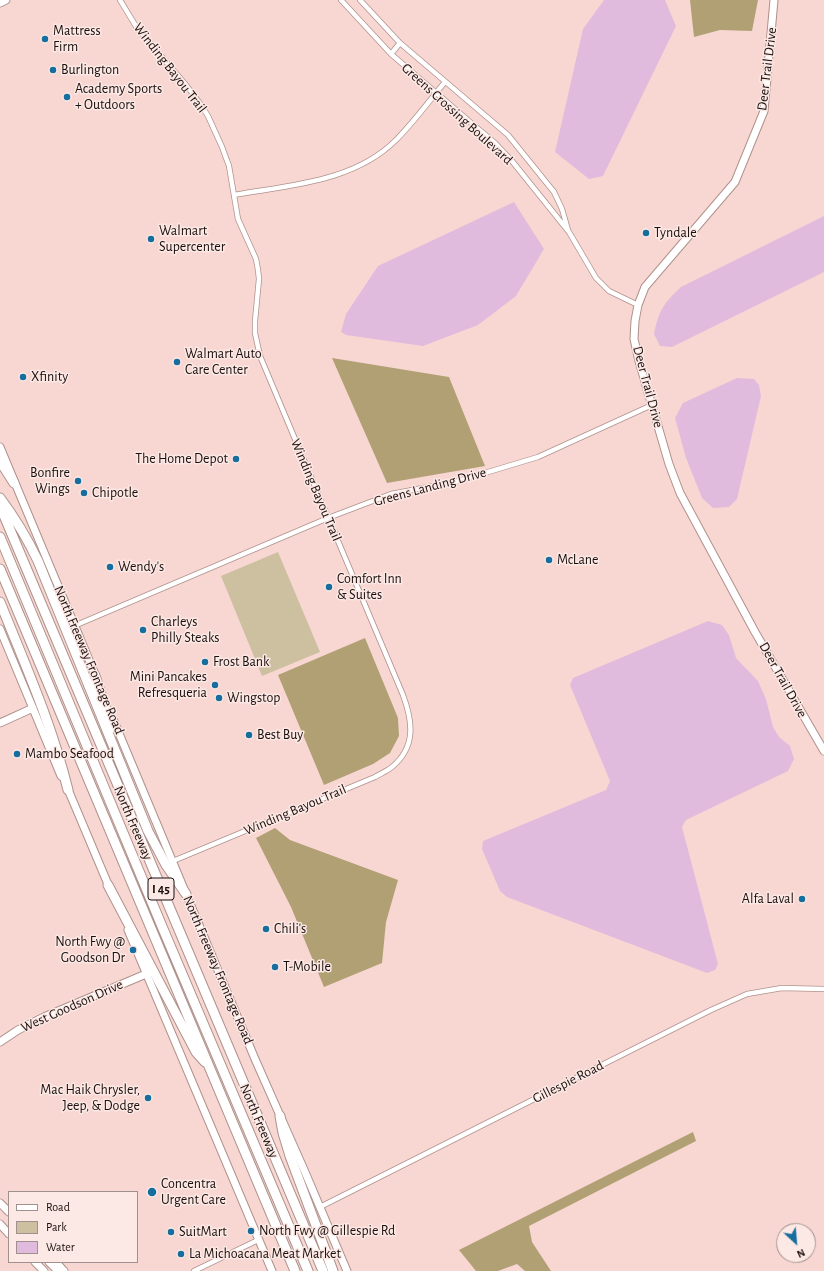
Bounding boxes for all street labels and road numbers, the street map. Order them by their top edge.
street label: Winding Bayou Trail [130,20,210,116]
street label: Deer Trail Drive [754,26,780,112]
street label: Greens Crossing Boulevard [398,60,516,168]
street label: Deer Trail Drive [629,344,667,430]
street label: Winding Bayou Trail [287,436,345,544]
street label: Greens Landing Drive [372,464,488,510]
street label: North Freeway Frontage Road [50,583,128,737]
street label: Deer Trail Drive [755,639,811,721]
street label: Winding Bayou Trail [241,781,349,839]
street label: North Freeway [110,783,156,863]
road number: I 45 [148,878,174,900]
street label: North Freeway Frontage Road [179,893,257,1047]
street label: West Goodson Drive [18,976,126,1036]
street label: Gillespie Road [530,1057,606,1107]
street label: North Freeway [236,1081,282,1161]

